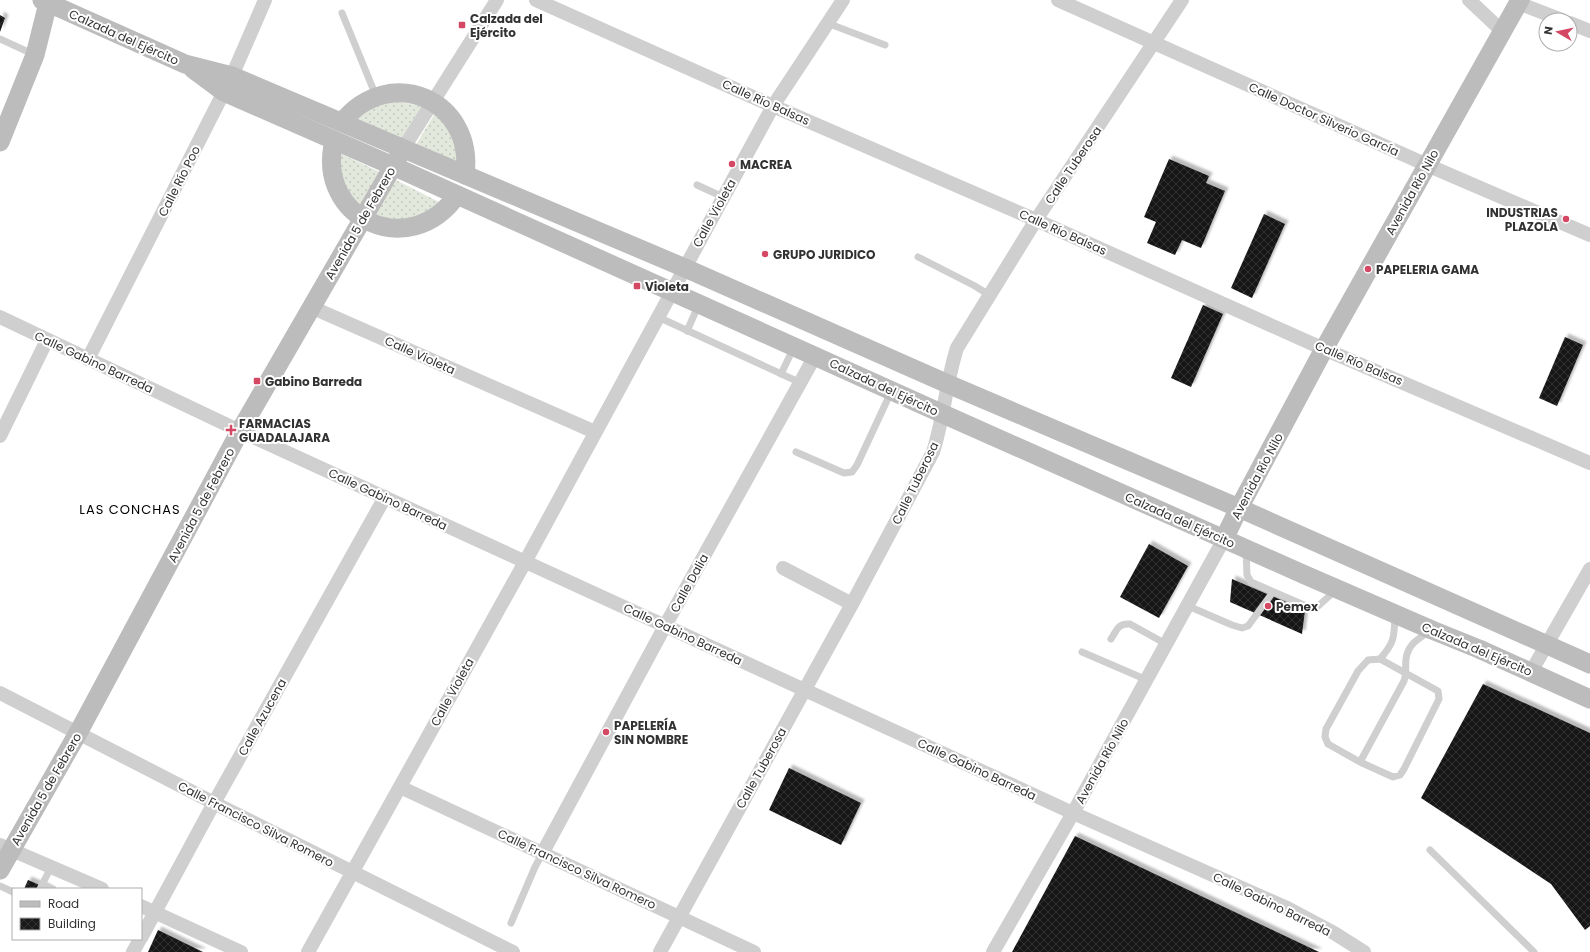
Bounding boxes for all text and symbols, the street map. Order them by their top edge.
street label: Calzada del Ejército [66,5,182,69]
place label: Calzada del Ejército [470,10,543,41]
north arrow [1538,12,1578,52]
marker: Calzada del Ejército [457,20,467,30]
text: N [1540,25,1557,36]
street label: Calle Río Balsas [720,75,812,129]
street label: Calle Doctor Silverio García [1246,78,1402,160]
street label: Calle Tuberosa [1041,123,1105,207]
street label: Calle Río Poo [154,142,204,219]
street label: Avenida Río Nilo [1381,146,1443,238]
place label: MACREA [740,156,792,173]
marker: MACREA [727,159,737,169]
street label: Avenida 5 de Febrero [321,163,399,282]
street label: Calle Violeta [688,176,740,250]
place label: INDUSTRIAS PLAZOLA [1486,204,1558,235]
street label: Calle Río Balsas [1017,205,1109,259]
marker: INDUSTRIAS PLAZOLA [1561,214,1571,224]
place label: GRUPO JURIDICO [773,246,876,263]
marker: GRUPO JURIDICO [760,249,770,259]
place label: PAPELERIA GAMA [1376,261,1479,278]
marker: PAPELERIA GAMA [1363,264,1373,274]
place label: Violeta [645,278,689,295]
marker: Violeta [632,281,642,291]
street label: Calle Gabino Barreda [32,327,156,397]
street label: Calle Violeta [382,332,458,378]
street label: Calle Río Balsas [1312,337,1406,389]
street label: Calzada del Ejército [827,354,942,420]
place label: Gabino Barreda [265,373,362,390]
marker: Gabino Barreda [252,376,262,386]
place label: FARMACIAS GUADALAJARA [239,415,330,446]
marker: FARMACIAS GUADALAJARA [226,425,236,435]
street label: Avenida Río Nilo [1227,430,1287,522]
street label: Calle Tuberosa [888,439,942,527]
street label: Avenida 5 de Febrero [164,444,239,565]
street label: Calle Gabino Barreda [326,464,450,534]
street label: Calzada del Ejército [1122,488,1238,552]
district label: LAS CONCHAS [79,500,181,519]
street label: Calle Dalia [666,551,712,615]
place label: Pemex [1276,598,1319,615]
street label: Calle Gabino Barreda [621,599,745,669]
marker: Pemex [1263,601,1273,611]
street label: Calzada del Ejército [1419,618,1535,680]
street label: Calle Violeta [426,655,478,729]
street label: Calle Azucena [234,675,290,759]
street label: Avenida Río Nilo [1071,715,1133,807]
place label: PAPELERÍA SIN NOMBRE [614,717,688,748]
street label: Calle Tuberosa [732,724,790,812]
marker: PAPELERÍA SIN NOMBRE [601,727,611,737]
street label: Avenida 5 de Febrero [7,729,85,848]
street label: Calle Gabino Barreda [915,734,1039,804]
street label: Calle Francisco Silva Romero [175,777,337,871]
street label: Calle Francisco Silva Romero [495,825,659,913]
street label: Calle Gabino Barreda [1210,868,1334,940]
legend [12,888,142,940]
text: Road [48,895,79,912]
text: Building [48,915,96,932]

